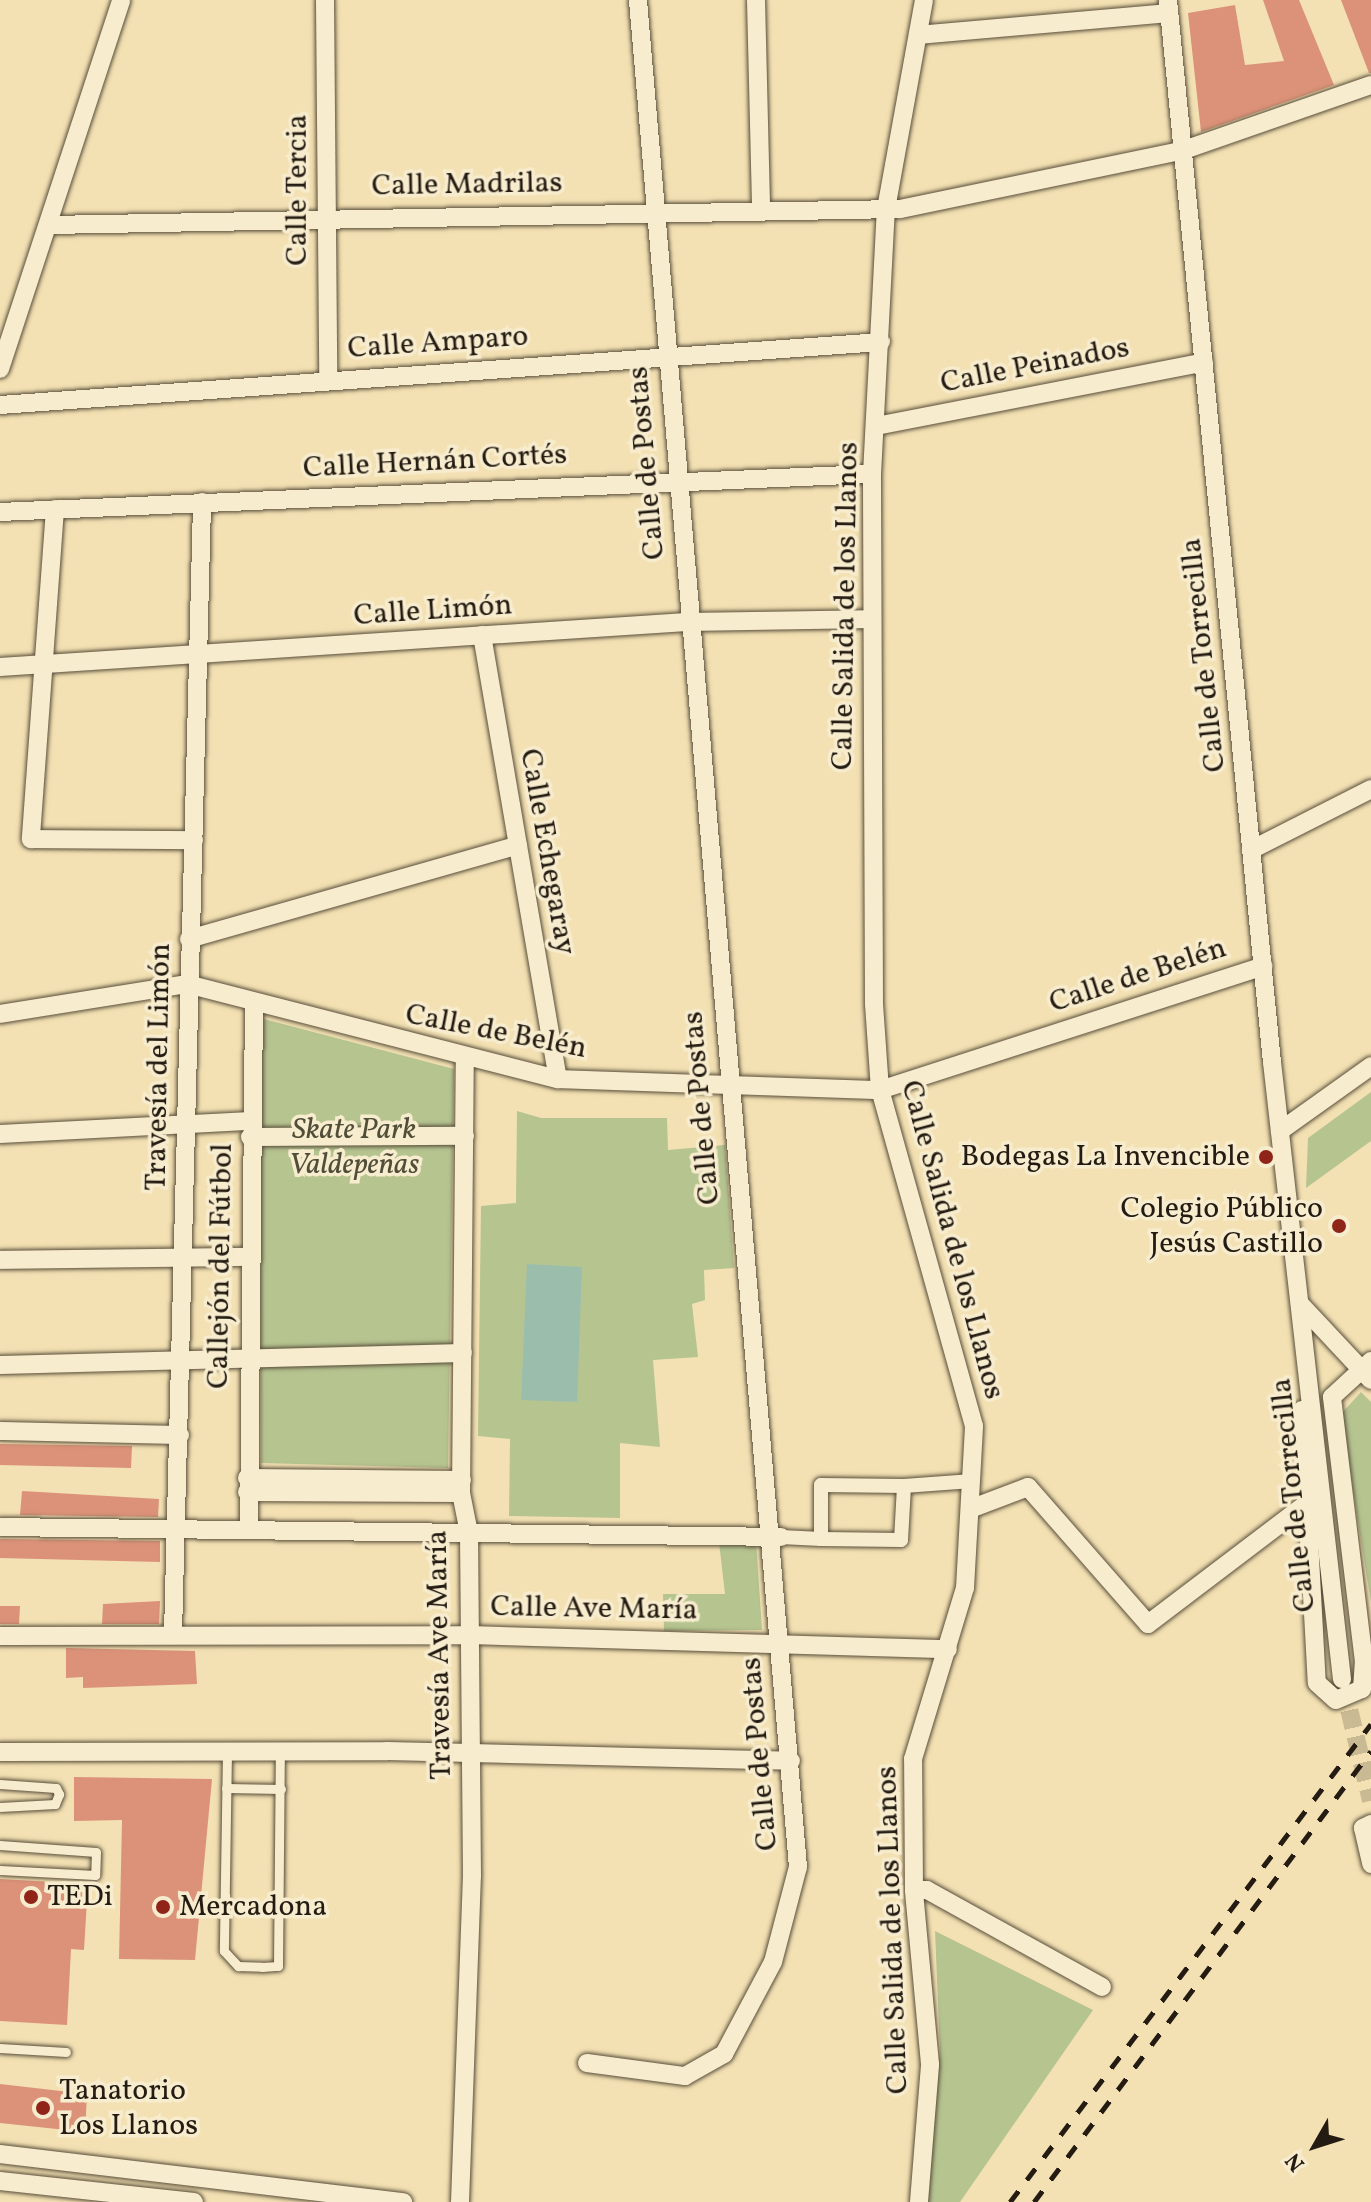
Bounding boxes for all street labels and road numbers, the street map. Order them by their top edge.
street label: Calle Tercia [280,114,316,266]
street label: Calle Madrilas [371,165,563,205]
street label: Calle Amparo [346,319,530,367]
street label: Calle Peinados [938,330,1132,402]
street label: Calle de Postas [621,365,673,561]
street label: Calle Hernán Cortés [302,437,568,487]
street label: Calle Salida de los Llanos [825,442,867,770]
street label: Calle de Torrecilla [1174,536,1234,774]
street label: Calle Limón [352,588,514,634]
street label: Calle Echegaray [511,746,583,958]
street label: Calle de Belén [1045,930,1231,1022]
street label: Travesía del Limón [139,943,179,1191]
street label: Calle de Belén [402,997,590,1067]
street label: Calle de Postas [676,1010,728,1206]
street label: Calle Salida de los Llanos [892,1077,1012,1403]
street label: Callejón del Fútbol [201,1143,241,1389]
street label: Calle de Torrecilla [1264,1376,1324,1614]
street label: Travesía Ave María [420,1530,460,1780]
street label: Calle Ave María [490,1589,698,1629]
street label: Calle de Postas [734,1656,786,1852]
street label: Calle Salida de los Llanos [869,1765,917,2095]

